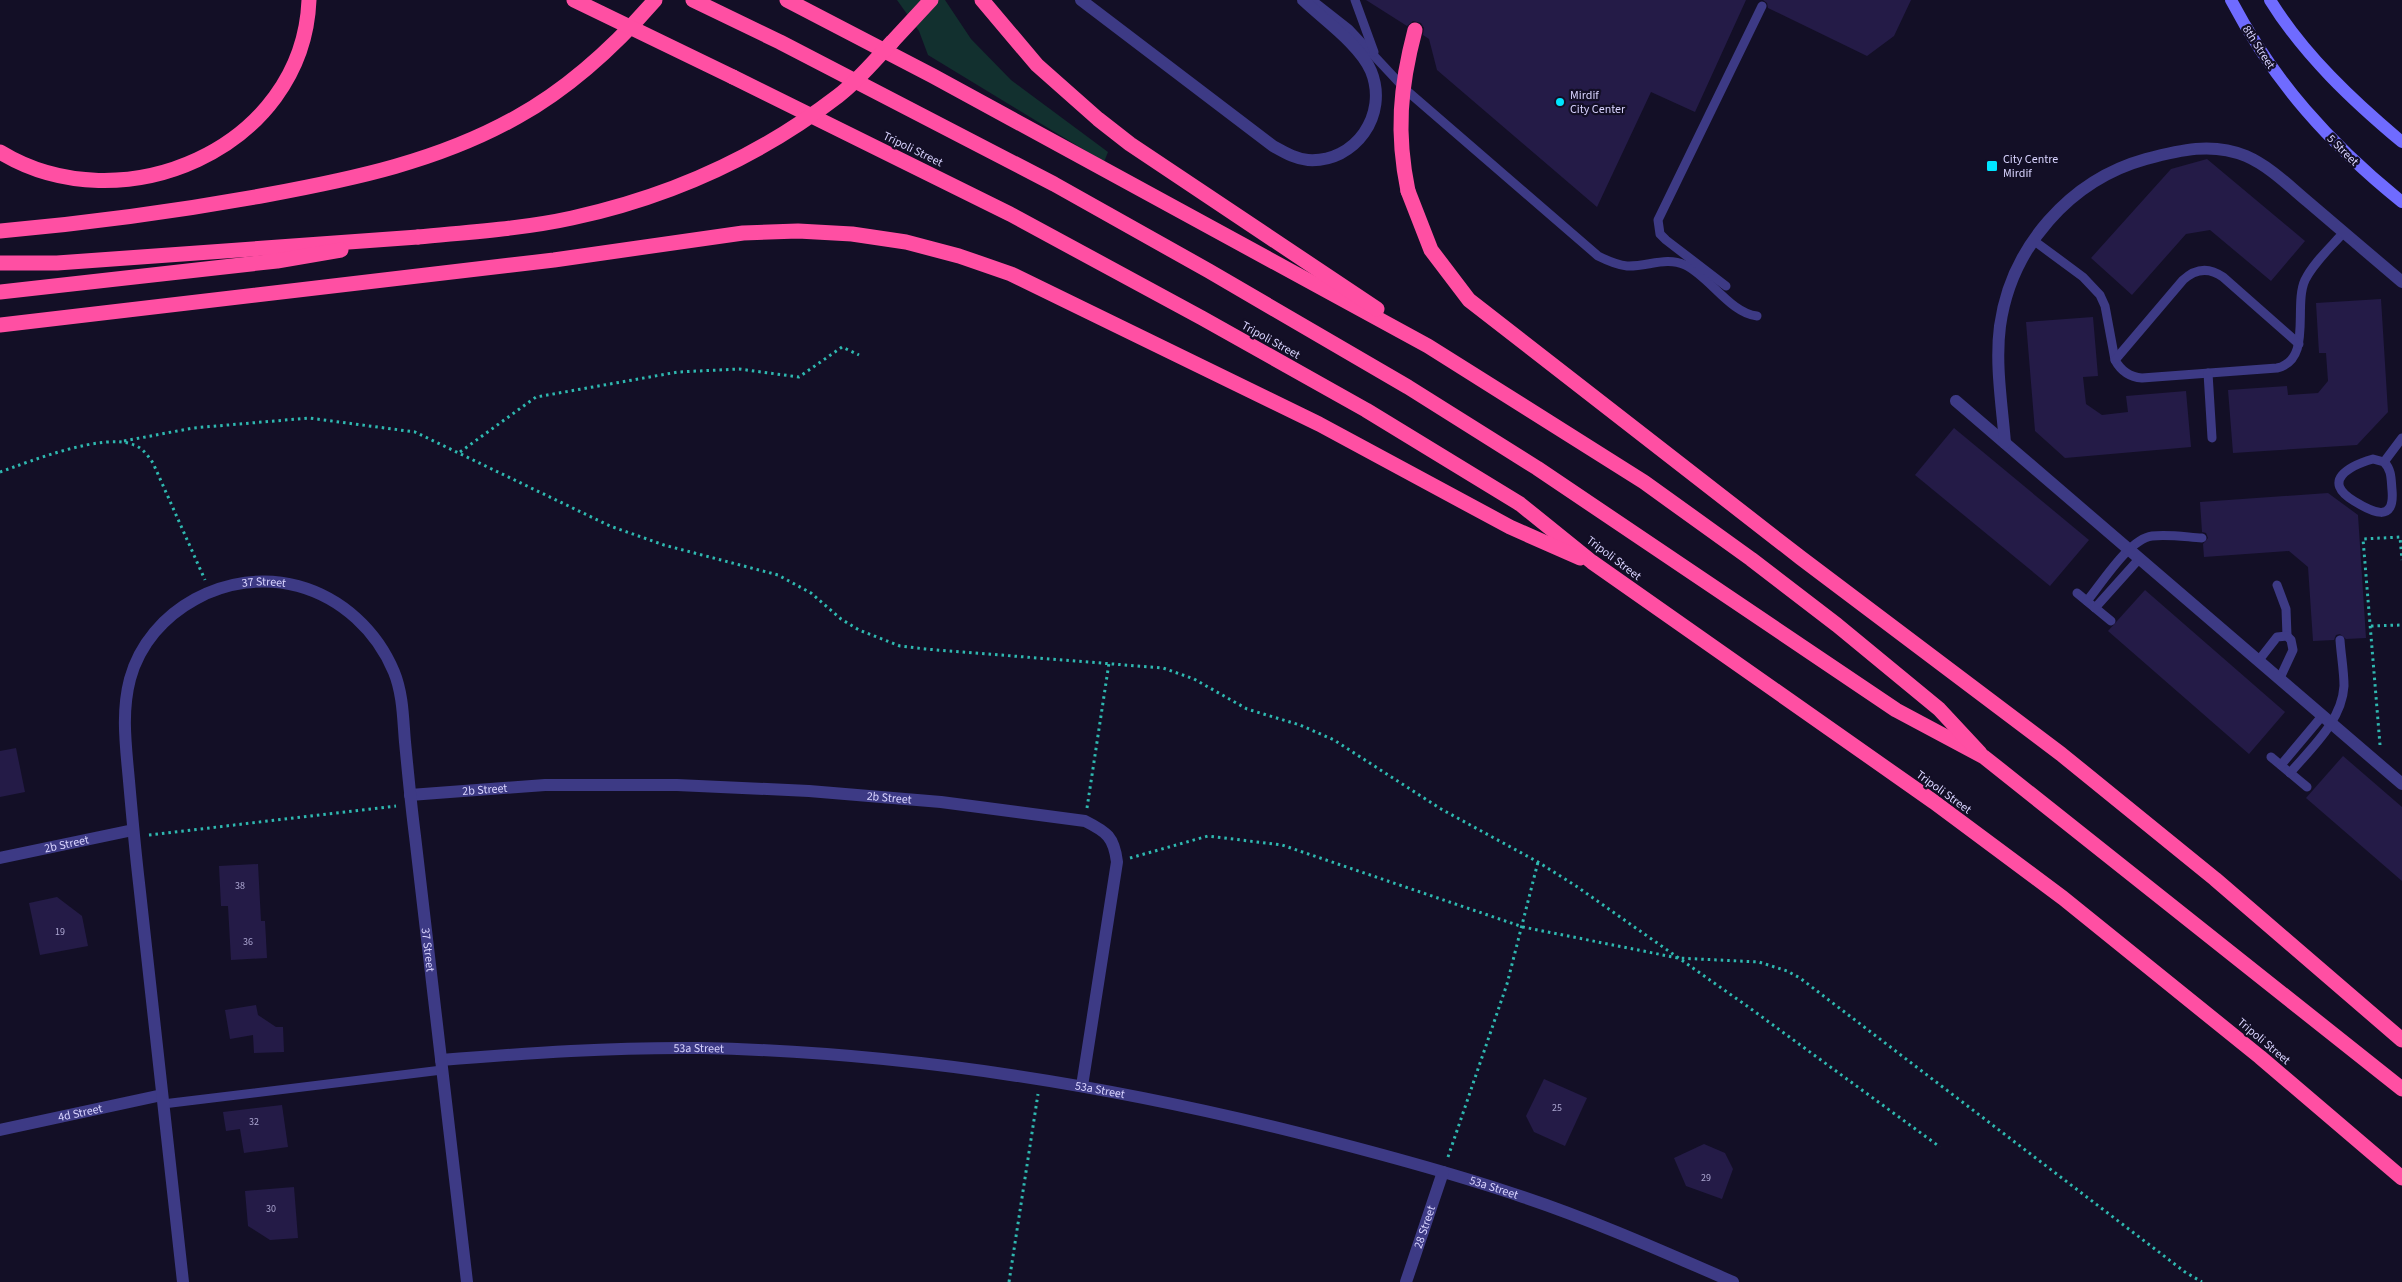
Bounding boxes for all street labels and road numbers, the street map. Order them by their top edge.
street label: 8th Street [2238,22,2279,72]
street label: Tripoli Street [880,128,946,171]
street label: 5 Street [2323,131,2362,170]
street label: Tripoli Street [1238,317,1303,364]
street label: Tripoli Street [1583,532,1645,585]
street label: 37 Street [241,573,287,592]
street label: Tripoli Street [1913,767,1975,818]
street label: 2b Street [462,780,508,800]
street label: 2b Street [866,788,912,809]
street label: 2b Street [43,832,90,857]
street label: 37 Street [417,927,439,973]
street label: Tripoli Street [2233,1014,2294,1069]
street label: 53a Street [673,1040,724,1058]
street label: 53a Street [1074,1077,1126,1103]
street label: 4d Street [56,1100,104,1126]
street label: 53a Street [1467,1172,1520,1204]
street label: 28 Street [1410,1203,1440,1251]

